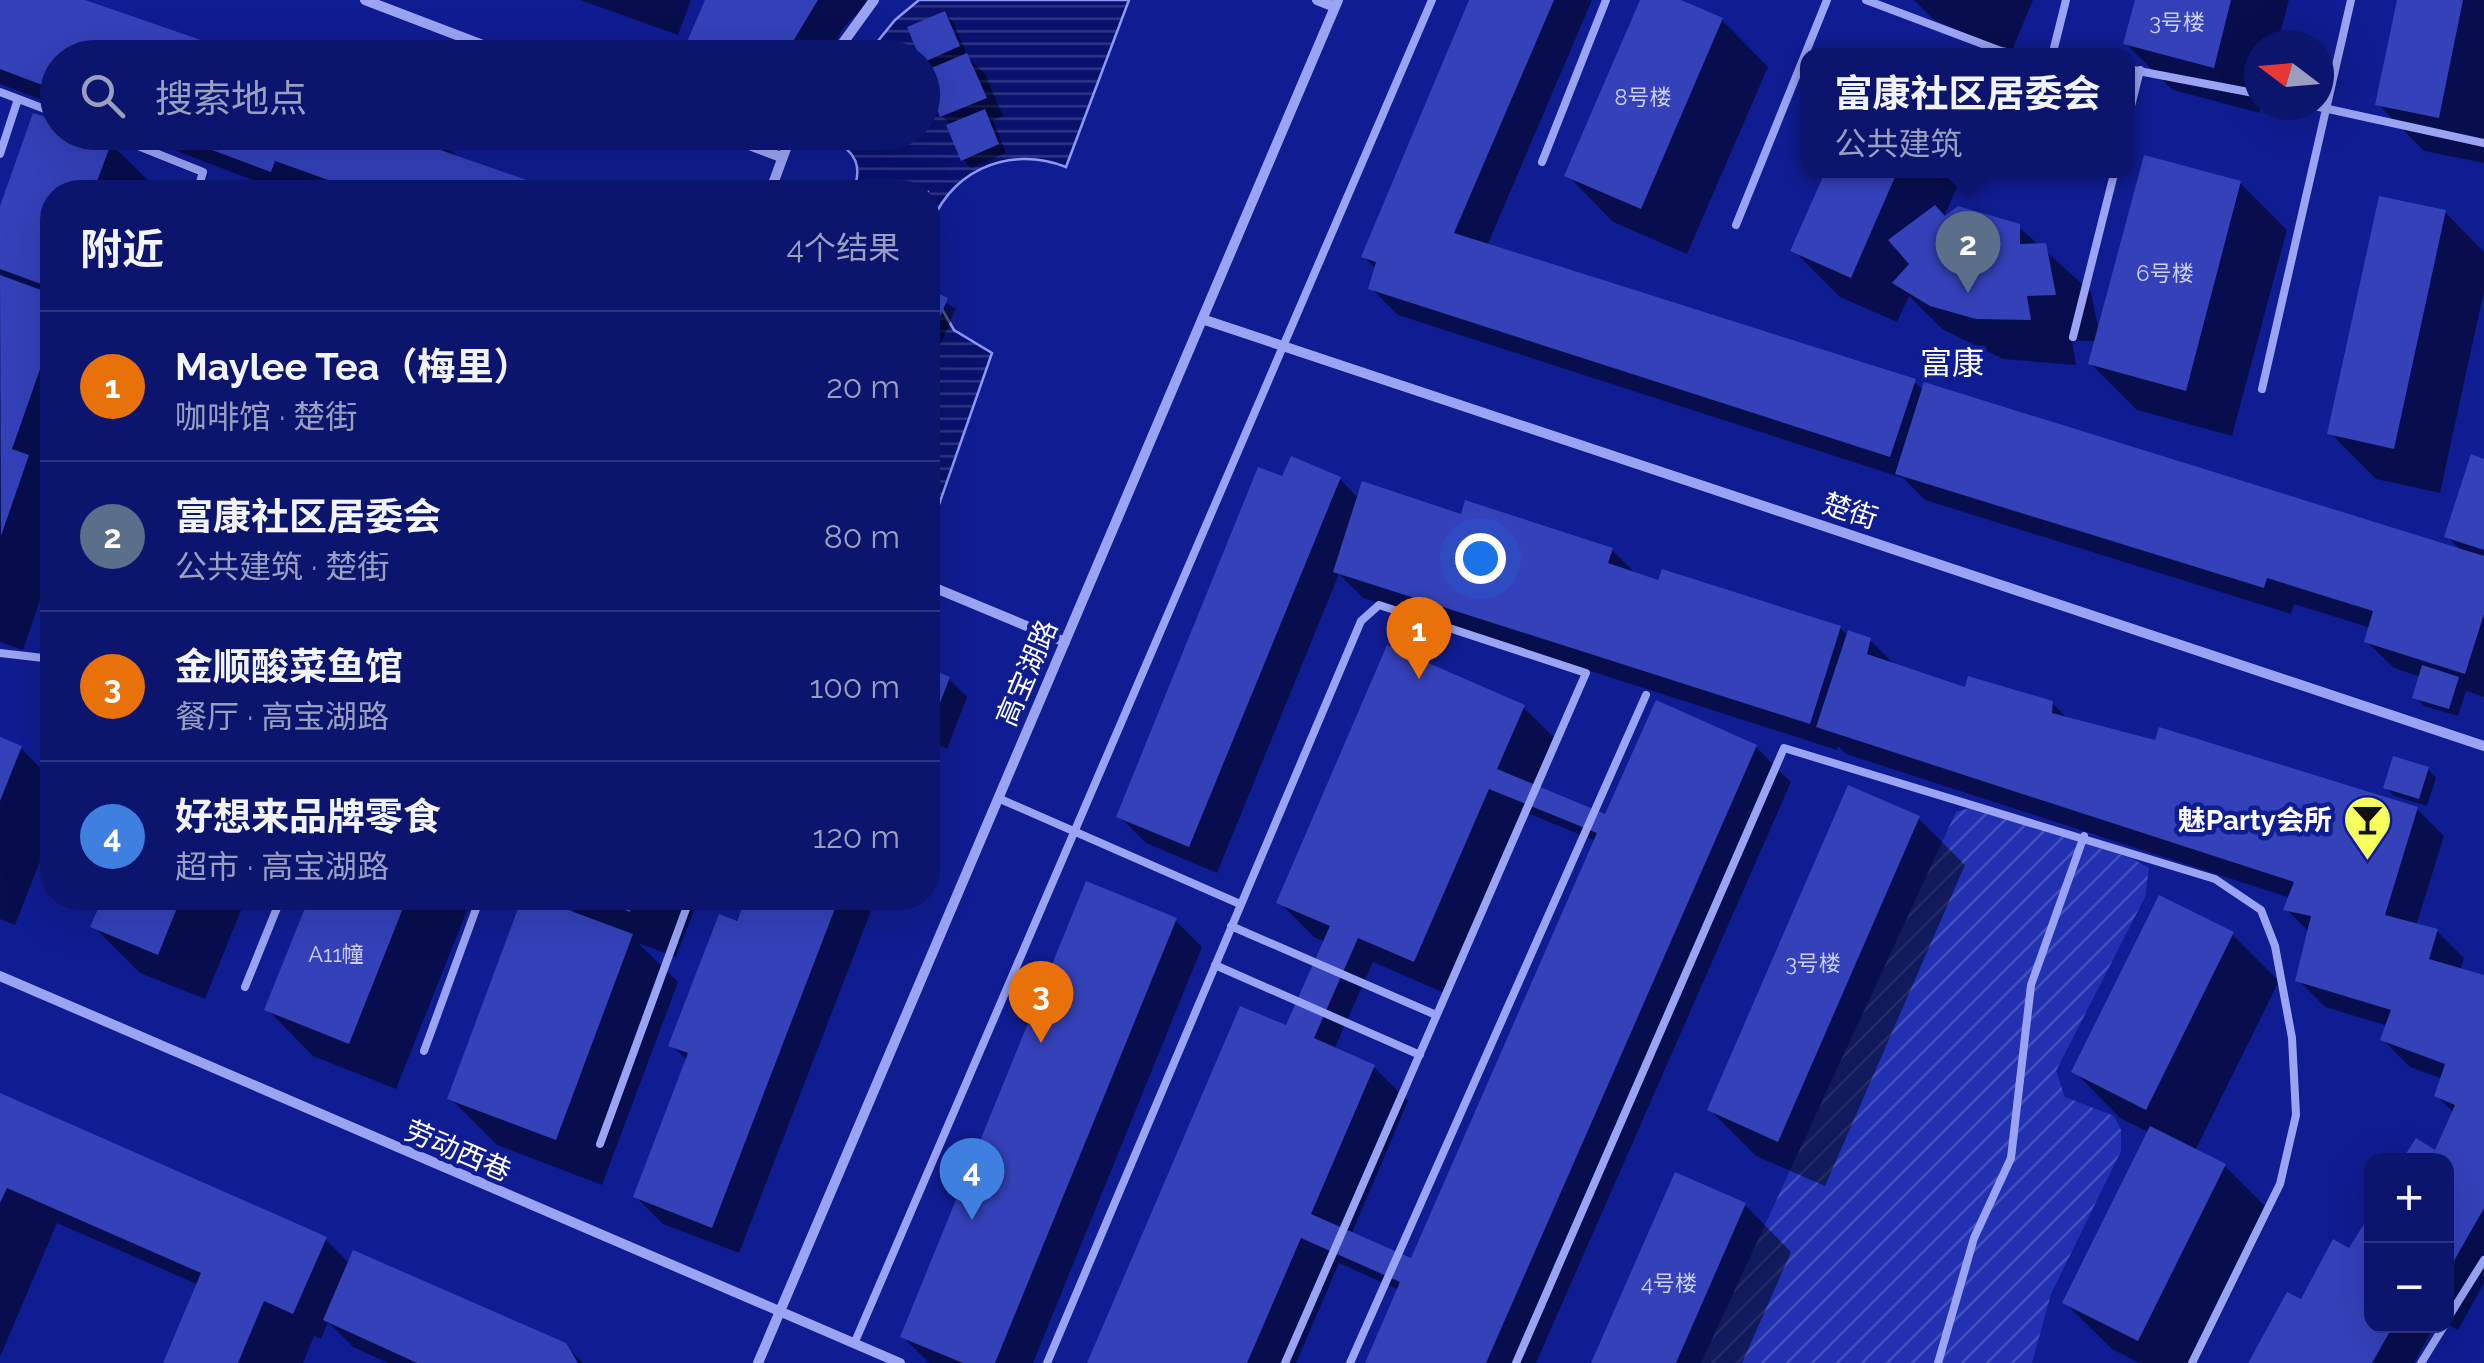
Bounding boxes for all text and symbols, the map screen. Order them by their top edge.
house number: 3号楼 [2149,9,2205,35]
north arrow [2244,30,2334,120]
search box [40,40,940,150]
popup [1800,48,2135,178]
icon: search [75,68,130,123]
text: 富康社区居委会 [1834,71,2101,116]
text: 搜索地点 [155,76,307,121]
house number: 8号楼 [1614,84,1672,110]
text: 公共建筑 [1834,125,1963,162]
pin: 2 [1936,210,2000,293]
text: 附近 [80,225,164,274]
text: 4个结果 [787,229,900,266]
house number: 6号楼 [2136,260,2194,286]
text: Maylee Tea（梅里） [175,344,532,389]
district label: 富康 [1920,344,1984,381]
text: 1 [105,368,120,405]
text: 20 m [826,368,900,405]
text: 咖啡馆 · 楚街 [175,398,357,435]
street label: 楚街 [1818,487,1882,535]
text: 富康社区居委会 [175,494,441,539]
text: 2 [103,518,122,555]
text: 80 m [824,518,900,555]
your location [1455,533,1506,584]
text: 公共建筑 · 楚街 [175,548,389,585]
pin: 1 [1386,596,1452,679]
street label: 高宝湖路 [990,615,1064,731]
text: 金顺酸菜鱼馆 [175,644,403,689]
text: 3 [104,668,121,705]
text: 100 m [810,668,900,705]
text: 餐厅 · 高宝湖路 [175,698,389,735]
text: 好想来品牌零食 [175,794,441,839]
bar icon: 魅Party会所 [2341,794,2393,862]
place label: 魅Party会所 [2178,804,2332,837]
text: 4 [103,818,122,855]
text: 120 m [812,818,900,855]
text: 超市 · 高宝湖路 [175,848,389,885]
house number: A11幢 [308,941,364,967]
house number: 3号楼 [1785,950,1841,976]
pin: 3 [1008,960,1074,1043]
street label: 劳动西巷 [400,1114,516,1188]
pin: 4 [940,1138,1004,1220]
map controls [2364,1153,2454,1333]
button: + [2364,1153,2454,1243]
button: − [2364,1243,2454,1333]
house number: 4号楼 [1641,1270,1697,1296]

